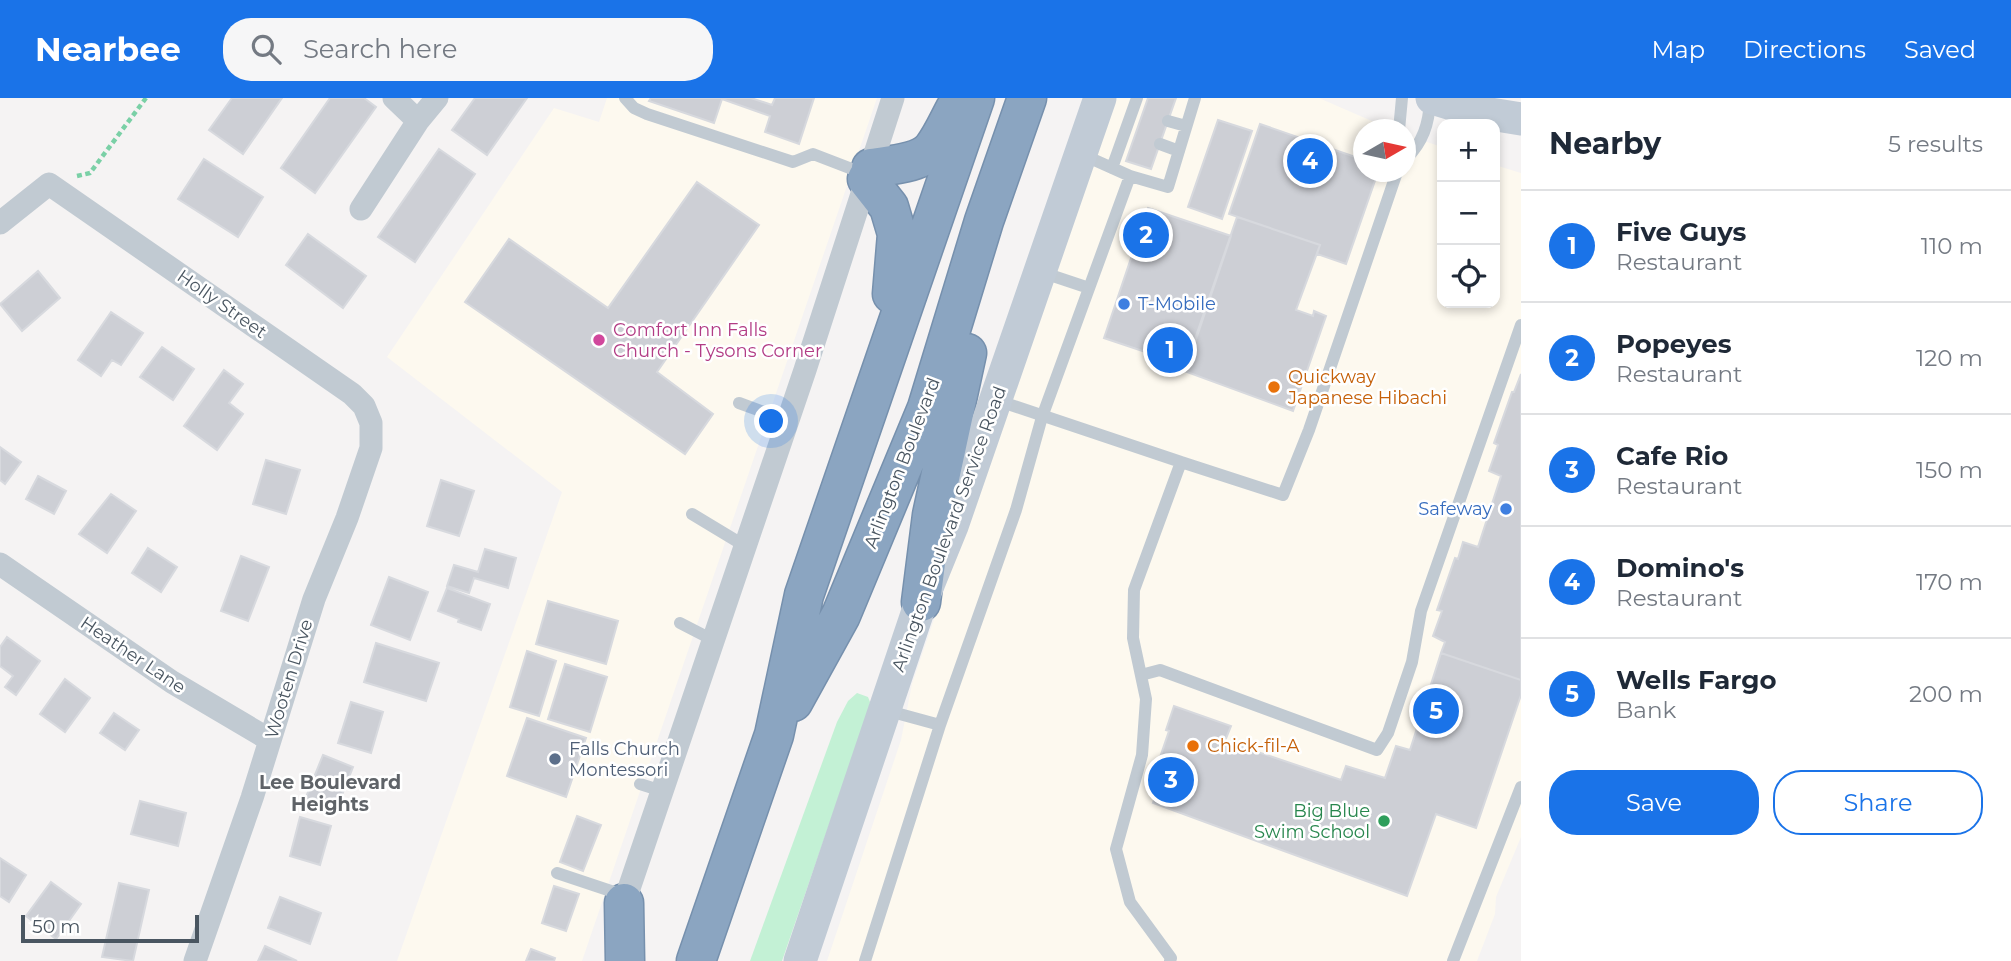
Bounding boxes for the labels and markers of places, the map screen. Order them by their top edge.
pin: 4 [1287,135,1333,187]
pin: 2 [1123,209,1169,261]
place label: T-Mobile [1138,293,1216,315]
marker: T-Mobile [1116,296,1132,312]
place label: Comfort Inn Falls Church - Tysons Corner [613,319,822,362]
pin: 1 [1147,324,1193,376]
marker: Comfort Inn Falls Church - Tysons Corner [591,332,607,348]
place label: Quickway Japanese Hibachi [1287,366,1447,409]
marker: Quickway Japanese Hibachi [1266,379,1282,395]
place label: Safeway [1418,498,1492,520]
marker: Safeway [1498,501,1514,517]
pin: 5 [1413,685,1459,737]
place label: Chick-fil-A [1207,735,1300,757]
place label: Falls Church Montessori [569,738,680,781]
marker: Chick-fil-A [1185,738,1201,754]
marker: Falls Church Montessori [547,751,563,767]
pin: 3 [1148,754,1194,806]
place label: Big Blue Swim School [1254,800,1370,843]
marker: Big Blue Swim School [1376,813,1392,829]

